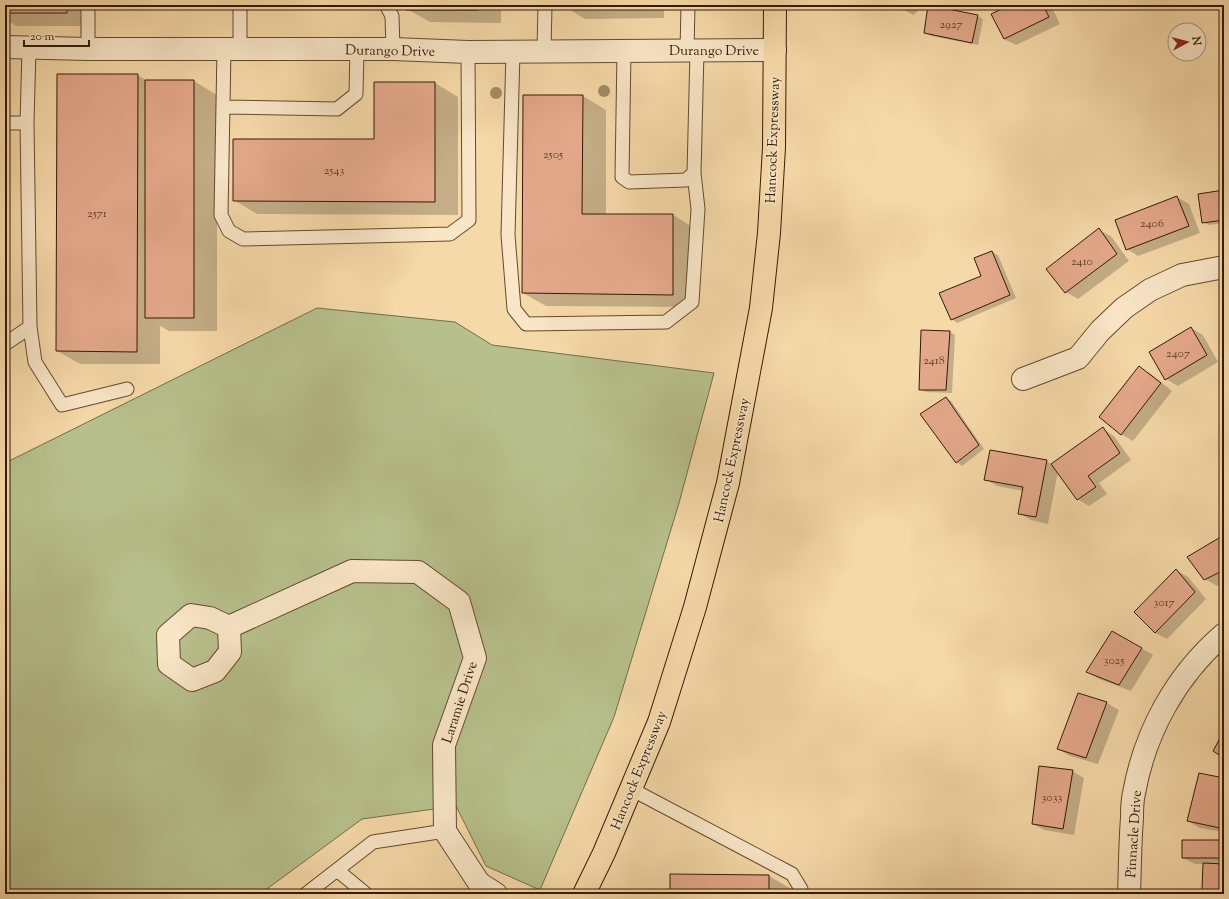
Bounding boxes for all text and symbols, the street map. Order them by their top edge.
house number: 2927 [939,16,963,34]
scale bar [24,22,89,48]
north arrow [1167,22,1207,62]
text: 20 m [30,28,55,46]
text: N [1187,35,1204,46]
street label: Durango Drive [345,41,435,63]
street label: Durango Drive [669,42,759,62]
street label: Hancock Expressway [762,76,786,204]
house number: 2505 [543,146,563,164]
house number: 2543 [324,162,344,180]
house number: 2571 [87,205,107,223]
house number: 2406 [1140,215,1164,233]
house number: 2410 [1071,253,1093,271]
house number: 2407 [1166,345,1190,363]
house number: 2418 [923,352,945,370]
street label: Hancock Expressway [710,396,756,524]
house number: 3017 [1153,594,1175,612]
house number: 3025 [1104,652,1124,670]
street label: Laramie Drive [438,659,484,746]
street label: Hancock Expressway [607,708,673,833]
house number: 3033 [1042,789,1063,807]
street label: Pinnacle Drive [1122,790,1148,879]

